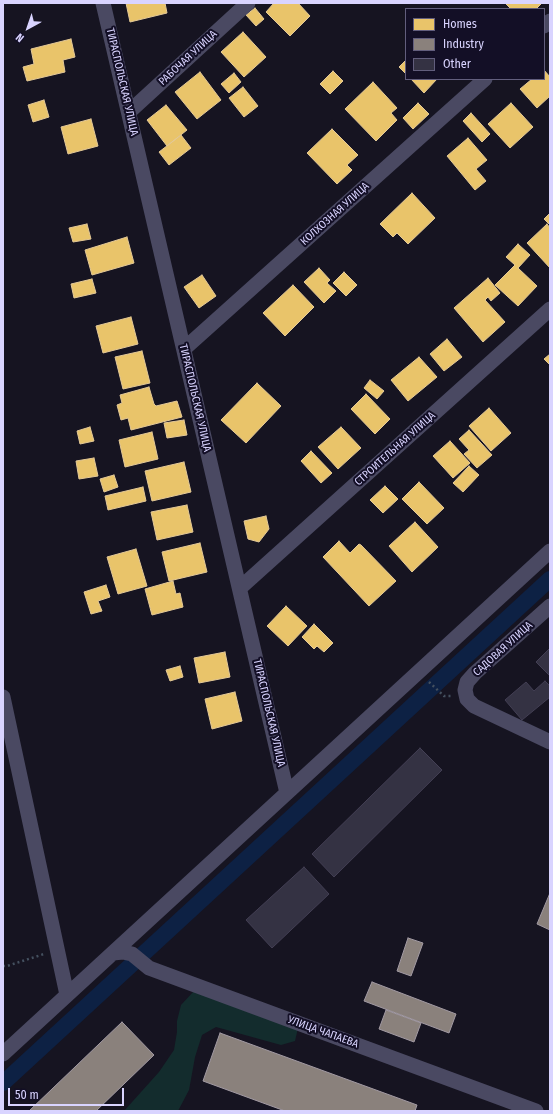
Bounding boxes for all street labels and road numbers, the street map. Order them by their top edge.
street label: ТИРАСПОЛЬСКАЯ УЛИЦА [103,27,141,137]
street label: РАБОЧАЯ УЛИЦА [156,28,220,88]
street label: КОЛХОЗНАЯ УЛИЦА [298,180,372,248]
street label: ТИРАСПОЛЬСКАЯ УЛИЦА [176,343,214,453]
street label: СТРОИТЕЛЬНАЯ УЛИЦА [352,409,438,489]
street label: САДОВАЯ УЛИЦА [471,619,535,679]
street label: ТИРАСПОЛЬСКАЯ УЛИЦА [250,658,288,768]
street label: УЛИЦА ЧАПАЕВА [286,1013,360,1051]

